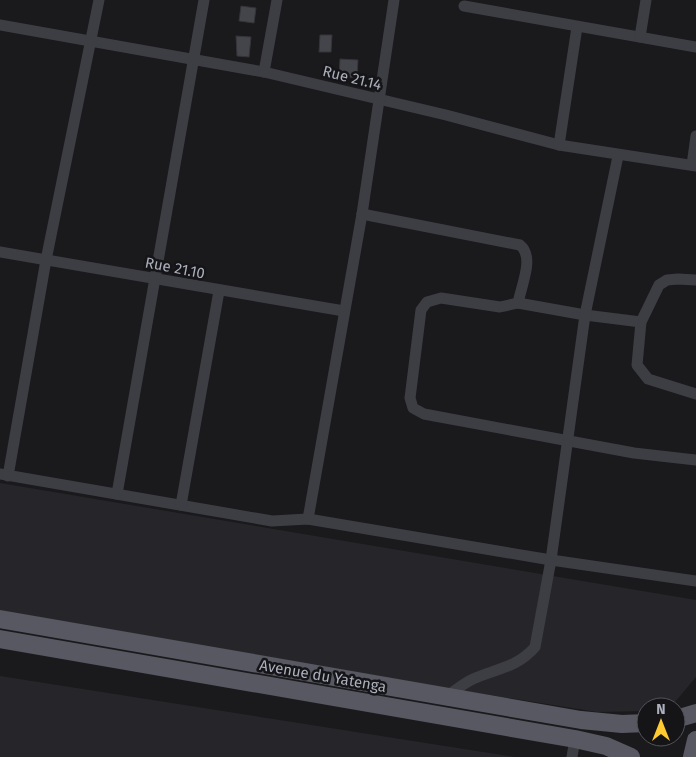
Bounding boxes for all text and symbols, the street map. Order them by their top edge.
street label: Rue 21.14 [321,62,383,94]
street label: Rue 21.10 [144,253,206,283]
street label: Avenue du Yatenga [258,656,388,696]
north arrow [636,697,686,747]
text: N [656,701,666,718]

